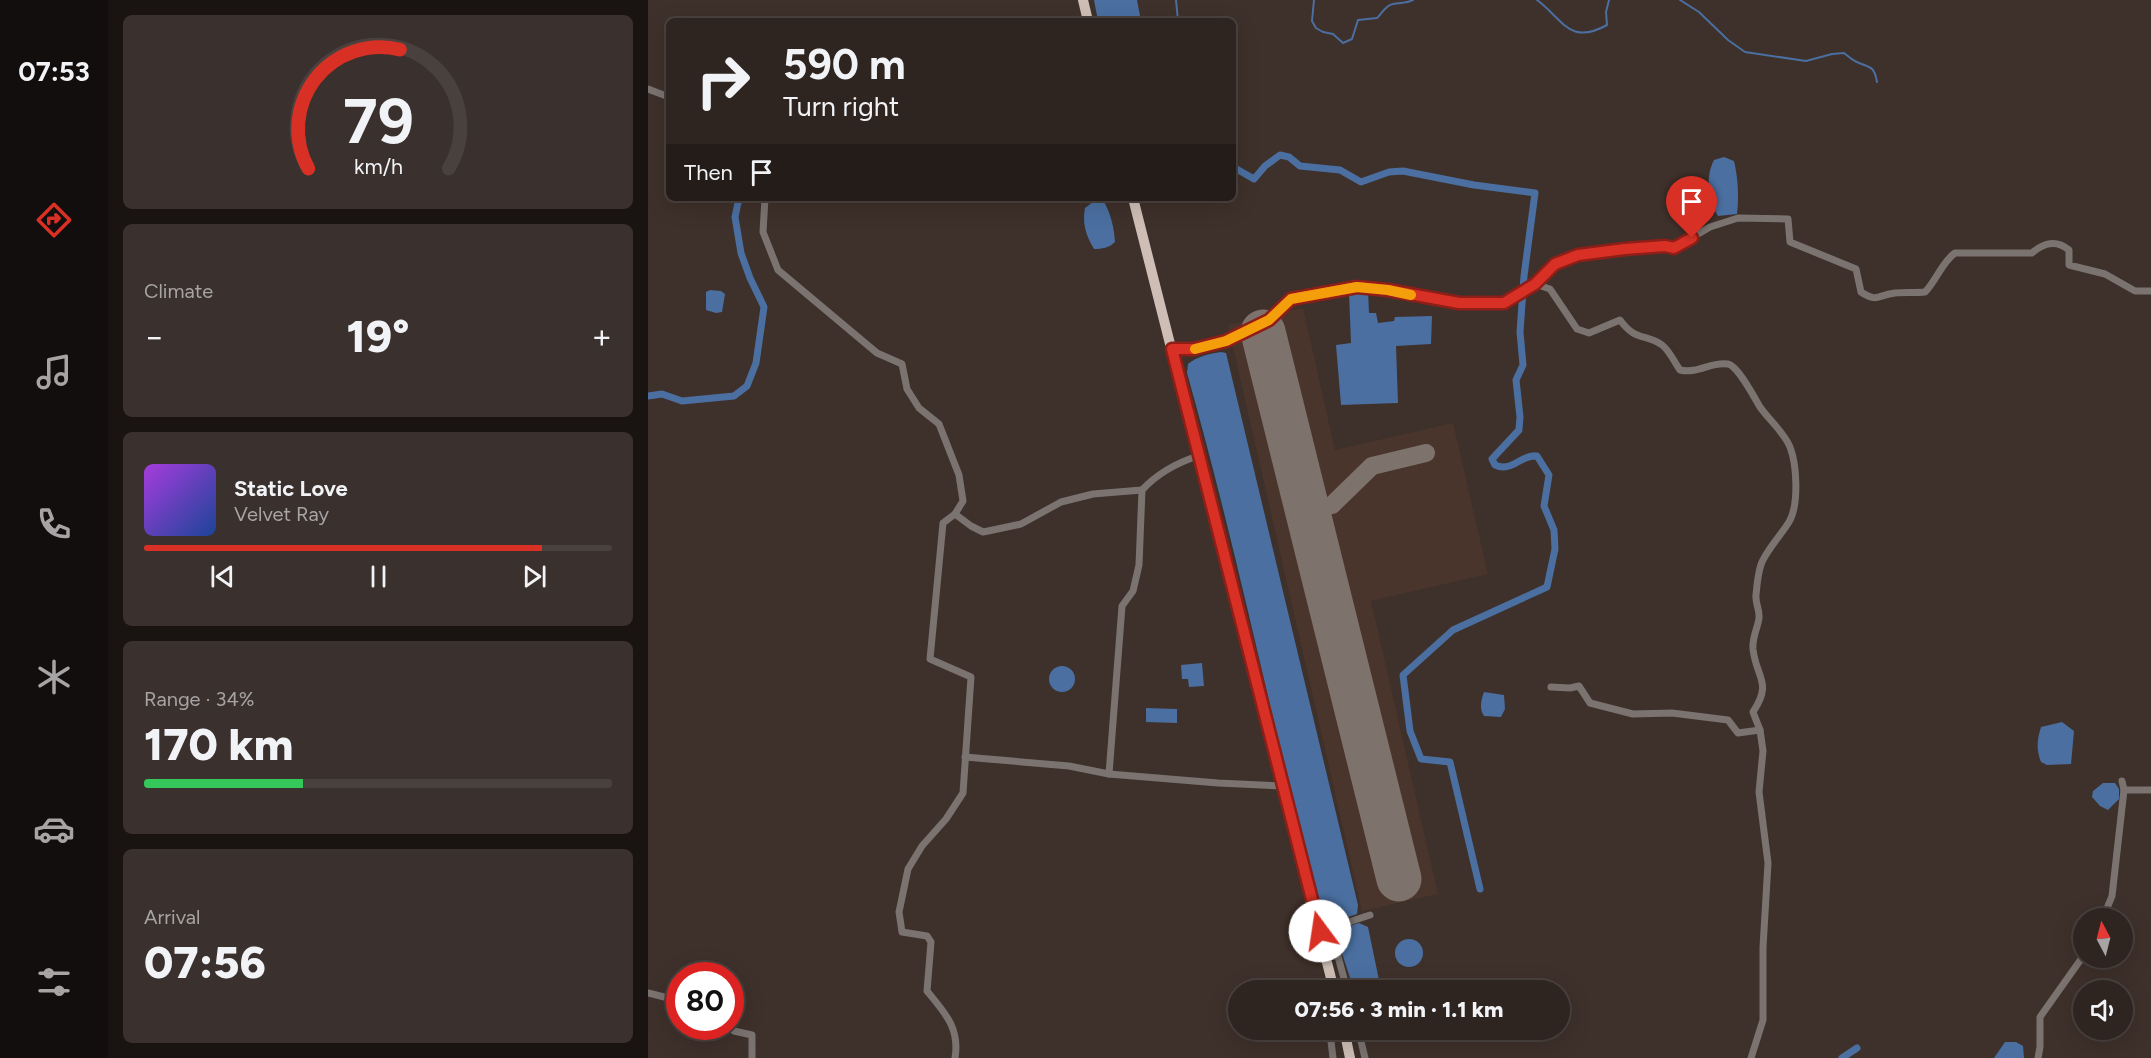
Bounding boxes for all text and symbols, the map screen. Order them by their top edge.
text: 590 m [783,39,906,90]
icon: right [684,42,762,120]
text: 07:53 [18,55,90,88]
text: 79 [343,84,413,159]
text: Turn right [783,90,899,123]
text: km/h [354,154,402,179]
icon: arrive [745,156,778,189]
text: Then [684,159,733,186]
pin [1666,176,1717,238]
icon: arrive [1675,185,1708,218]
icon: directions [33,199,75,241]
text: Climate [144,279,213,303]
text: 19° [347,309,409,363]
text: − [144,317,165,356]
text: + [591,317,612,356]
icon: music [33,351,75,393]
text: Static Love [234,475,348,502]
text: Velvet Ray [234,502,329,526]
icon: phone [33,503,75,545]
icon: previous [206,560,239,593]
icon: pause [362,560,395,593]
icon: next [518,560,551,593]
icon: climate [33,656,75,698]
text: Range · 34% [144,687,255,711]
text: 170 km [144,717,293,771]
icon: car [33,808,75,850]
position arrow [1288,899,1352,963]
text: Arrival [144,905,200,929]
north arrow [2073,908,2133,968]
map controls [2073,908,2133,1040]
text: 07:56 [144,935,266,989]
icon: filters [33,961,75,1003]
speed limit sign: 80 [666,962,744,1040]
button: sound [2073,980,2133,1040]
text: 07:56 · 3 min · 1.1 km [1295,996,1503,1023]

